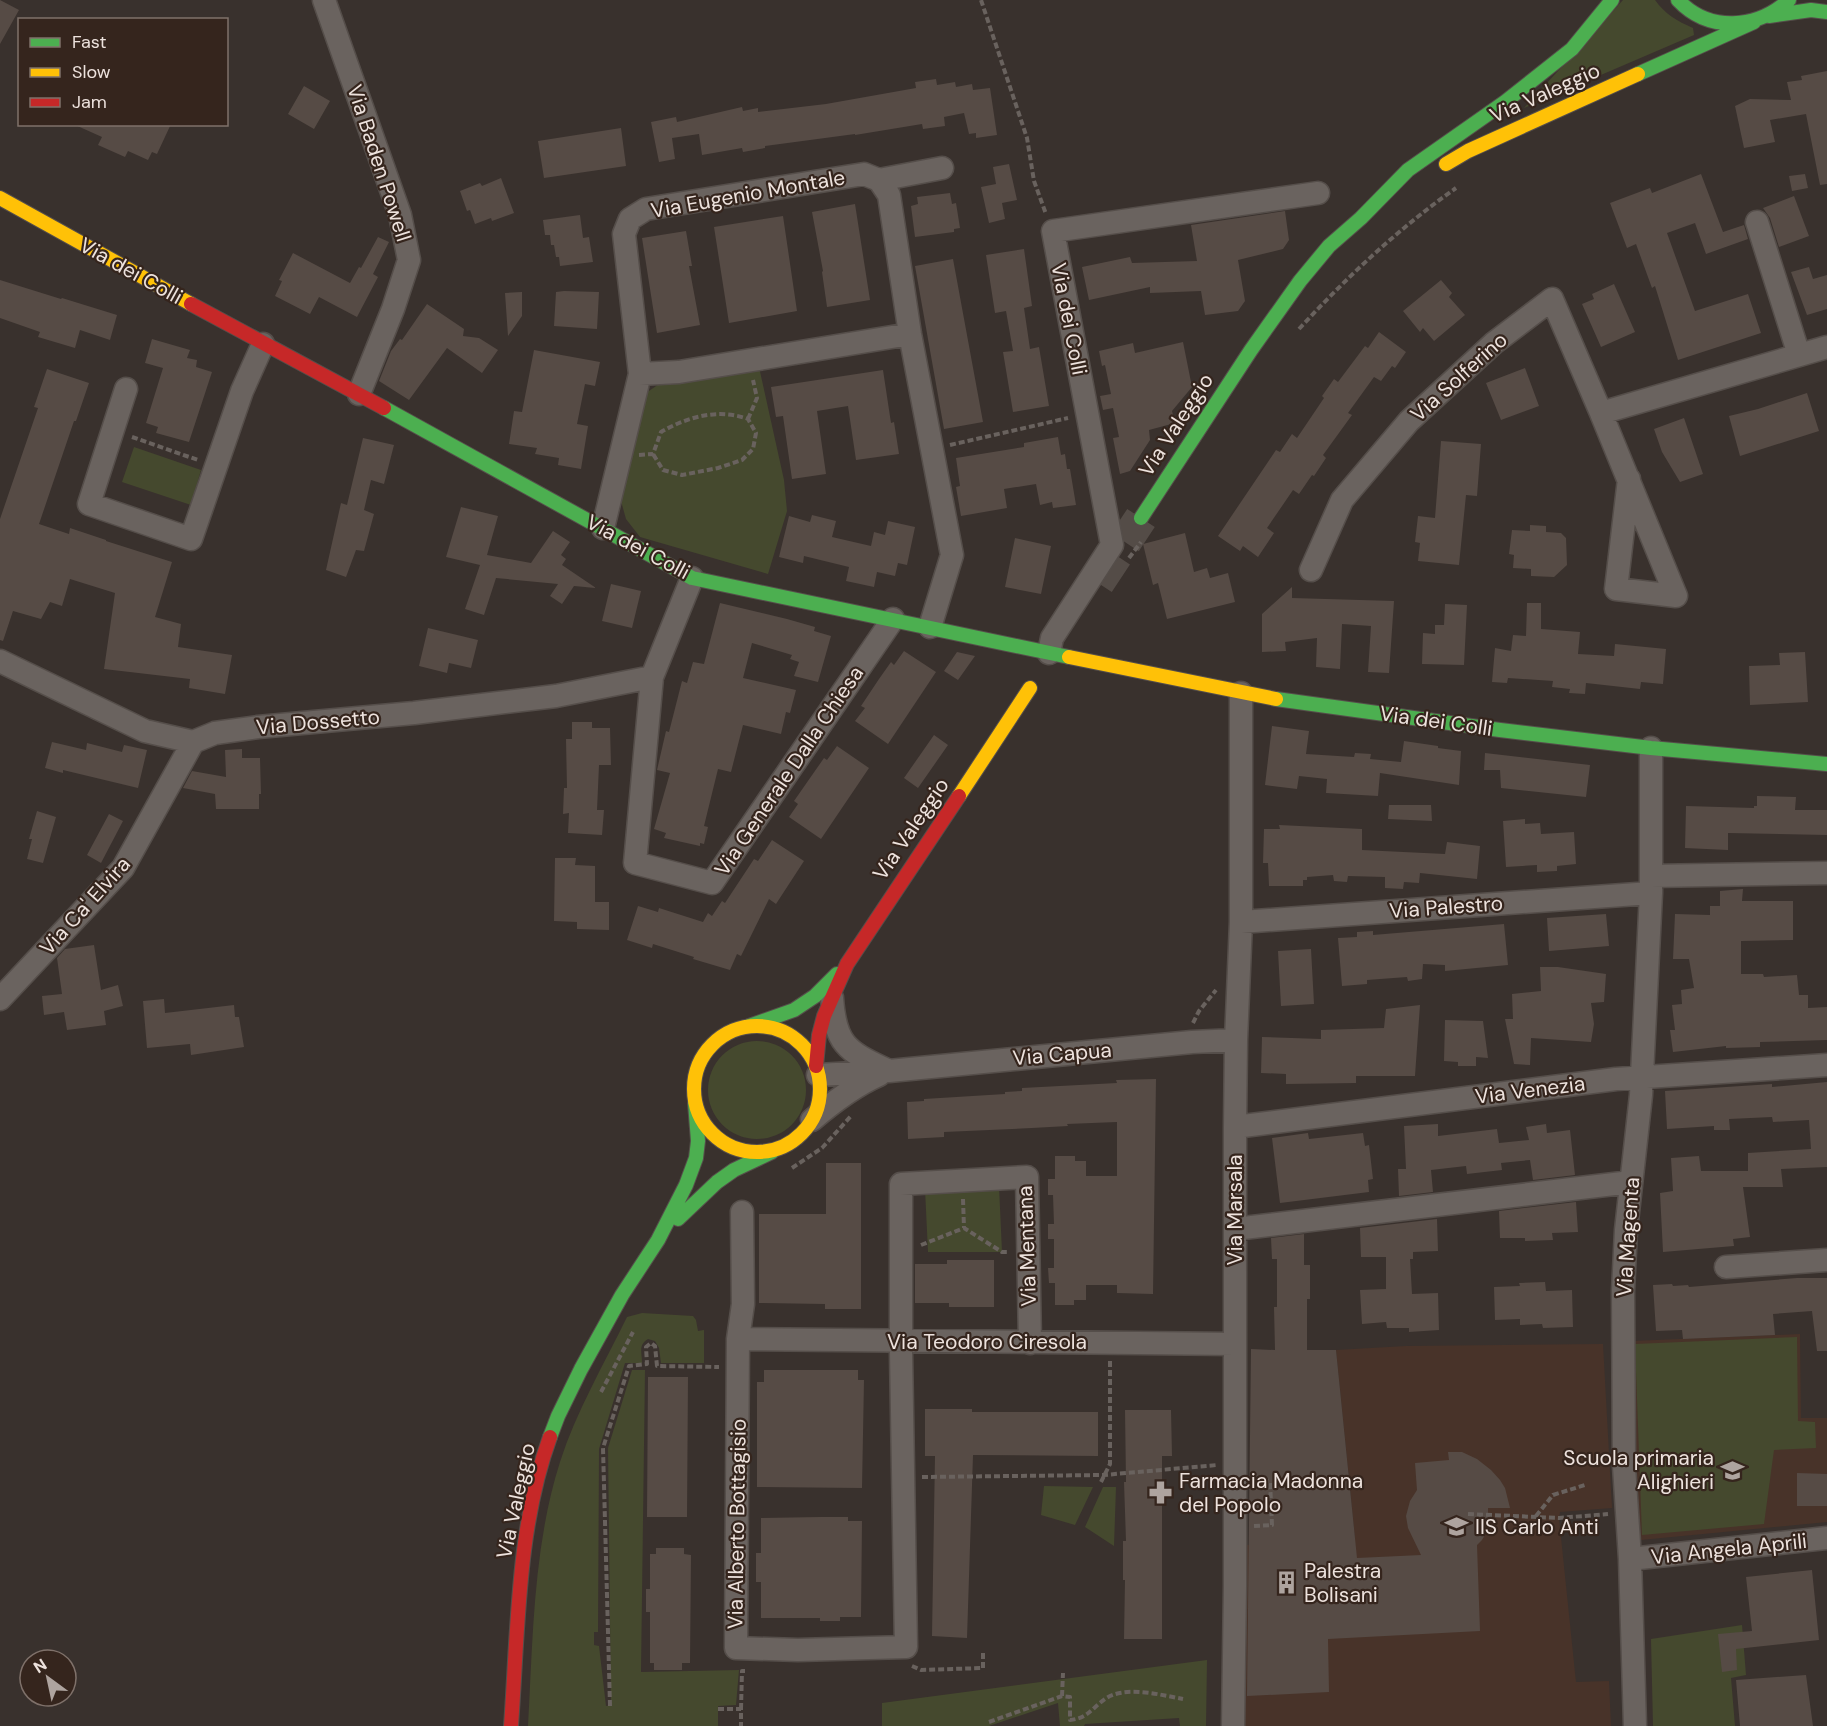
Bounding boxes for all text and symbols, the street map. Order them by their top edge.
legend [18,18,228,126]
text: Fast [72,30,107,54]
street label: Via Valeggio [1485,56,1605,130]
text: Slow [72,60,111,84]
street label: Via Baden Powell [340,81,418,245]
text: Jam [72,90,107,114]
street label: Via Eugenio Montale [649,163,847,225]
street label: Via dei Colli [74,231,188,311]
street label: Via dei Colli [1044,260,1094,378]
street label: Via Solferino [1405,326,1513,428]
street label: Via Valeggio [1132,368,1220,482]
street label: Via dei Colli [581,508,695,586]
street label: Via Generale Dalla Chiesa [708,661,870,881]
street label: Via dei Colli [1378,699,1494,743]
street label: Via Dossetto [255,703,381,741]
street label: Via Valeggio [866,772,956,886]
street label: Via Ca' Elvira [33,851,137,961]
street label: Via Palestro [1388,889,1504,925]
street label: Via Capua [1011,1036,1113,1072]
street label: Via Venezia [1473,1069,1587,1111]
street label: Via Marsala [1221,1154,1249,1266]
street label: Via Magenta [1610,1176,1646,1298]
street label: Via Mentana [1011,1185,1043,1307]
street label: Via Teodoro Ciresola [887,1328,1087,1356]
street label: Via Alberto Bottagisio [721,1418,753,1630]
street label: Via Valeggio [490,1440,542,1562]
place label: Scuola primaria Alighieri [1563,1444,1714,1496]
school or university icon: Scuola primaria Alighieri [1719,1457,1745,1483]
place label: Farmacia Madonna del Popolo [1179,1467,1363,1519]
pharmacy icon: Farmacia Madonna del Popolo [1148,1480,1174,1506]
place label: IIS Carlo Anti [1475,1513,1599,1541]
school or university icon: IIS Carlo Anti [1444,1514,1470,1540]
street label: Via Angela Aprili [1650,1527,1808,1571]
place label: Palestra Bolisani [1304,1557,1381,1609]
building icon: Palestra Bolisani [1273,1570,1299,1596]
north arrow [18,1648,78,1708]
text: N [29,1654,51,1678]

